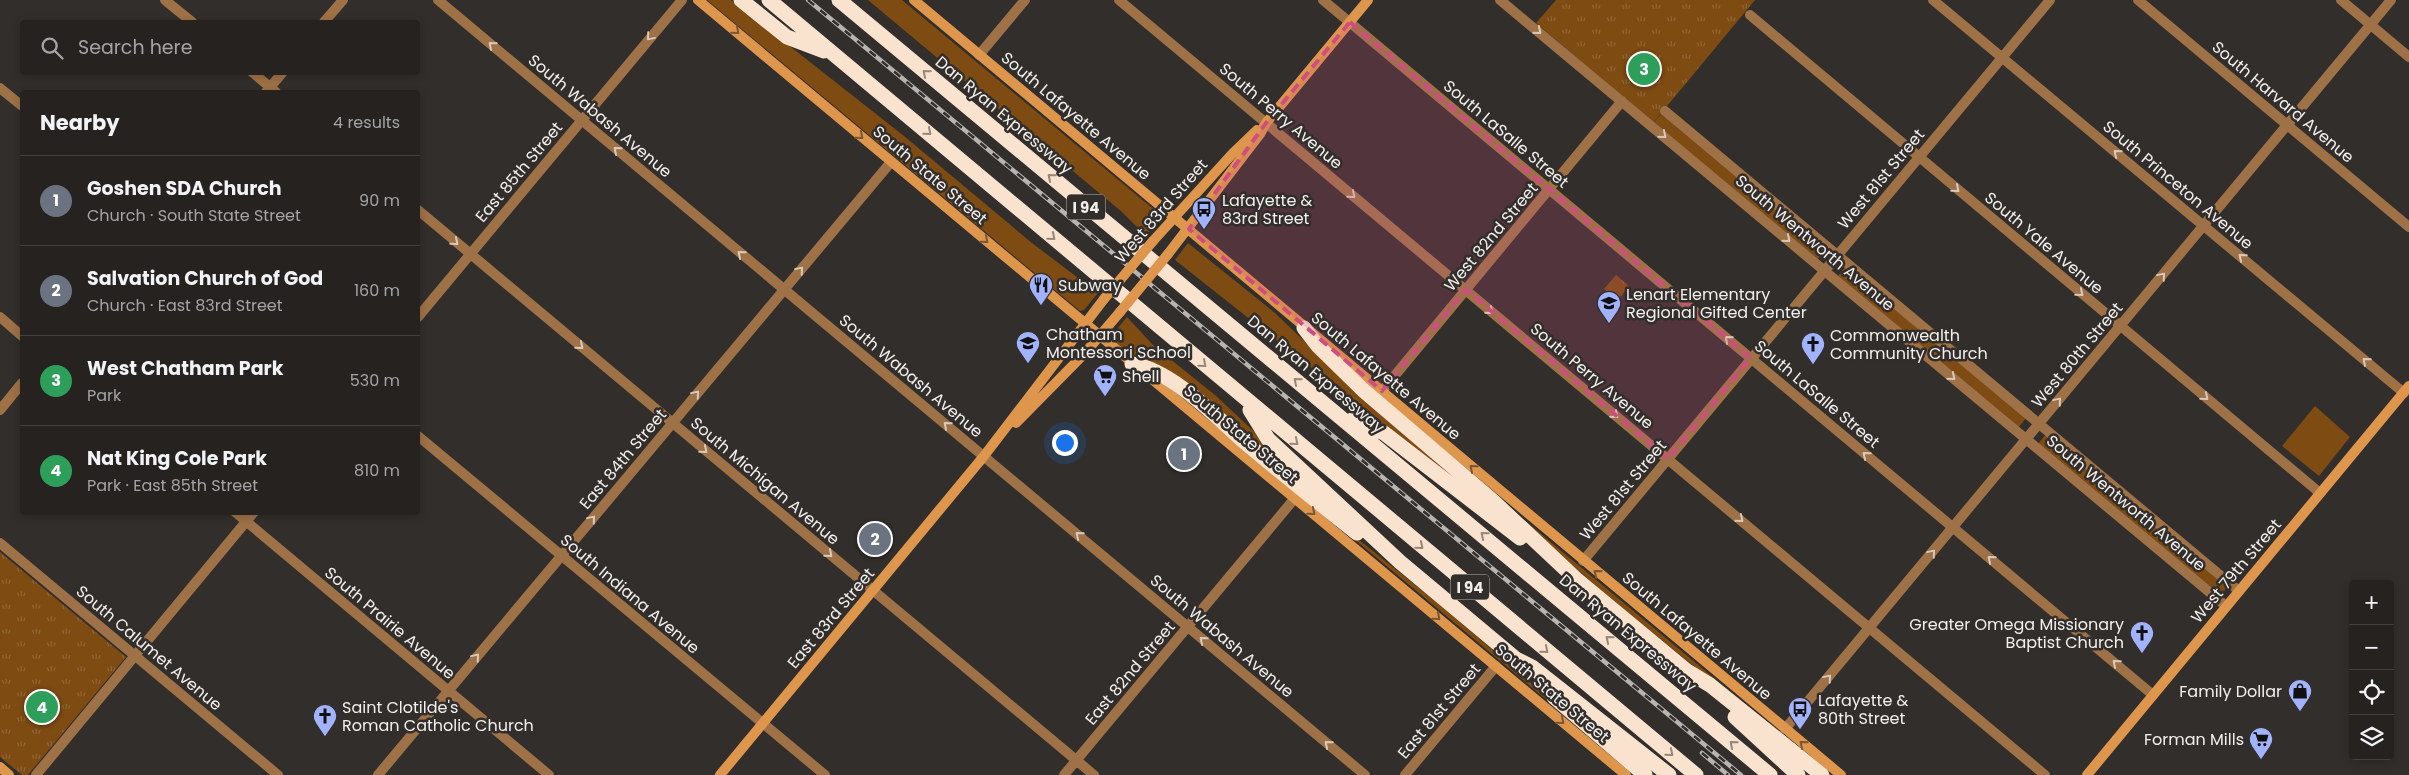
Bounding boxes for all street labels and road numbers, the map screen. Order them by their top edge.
street label: South Harvard Avenue [2207,36,2359,168]
street label: South Lafayette Avenue [996,46,1156,186]
street label: South Wabash Avenue [523,49,677,183]
street label: Dan Ryan Expressway [930,51,1078,179]
street label: South Perry Avenue [1214,57,1348,175]
street label: South LaSalle Street [1438,75,1574,193]
street label: South Princeton Avenue [2098,115,2258,255]
street label: East 85th Street [470,117,568,227]
street label: South State Street [868,120,992,230]
street label: West 81st Street [1832,124,1930,234]
street label: West 83rd Street [1109,154,1213,268]
street label: South Wentworth Avenue [1730,169,1900,317]
street label: West 82nd Street [1439,178,1543,296]
street label: South Yale Avenue [1980,186,2108,300]
road number: I 94 [1067,194,1105,220]
street label: West 80th Street [2026,297,2128,413]
street label: South Lafayette Avenue [1306,306,1466,446]
street label: South Wabash Avenue [834,309,988,443]
street label: Dan Ryan Expressway [1242,310,1390,438]
street label: South Perry Avenue [1525,317,1659,435]
street label: South LaSalle Street [1749,335,1885,453]
street label: South State Street [1179,379,1303,489]
street label: East 84th Street [574,404,672,514]
street label: South Michigan Avenue [686,412,844,550]
street label: South Wentworth Avenue [2041,429,2211,577]
street label: West 81st Street [1574,435,1672,545]
street label: West 79th Street [2185,514,2287,628]
street label: South Indiana Avenue [555,529,705,659]
street label: South Prairie Avenue [320,561,460,685]
street label: East 83rd Street [782,563,880,673]
street label: South Lafayette Avenue [1617,566,1777,706]
street label: South Wabash Avenue [1145,569,1299,703]
street label: Dan Ryan Expressway [1554,569,1702,697]
road number: I 94 [1451,574,1489,600]
street label: South Calumet Avenue [71,580,227,716]
street label: East 82nd Street [1080,616,1180,730]
street label: South State Street [1490,638,1614,748]
street label: East 81st Street [1392,658,1486,764]

